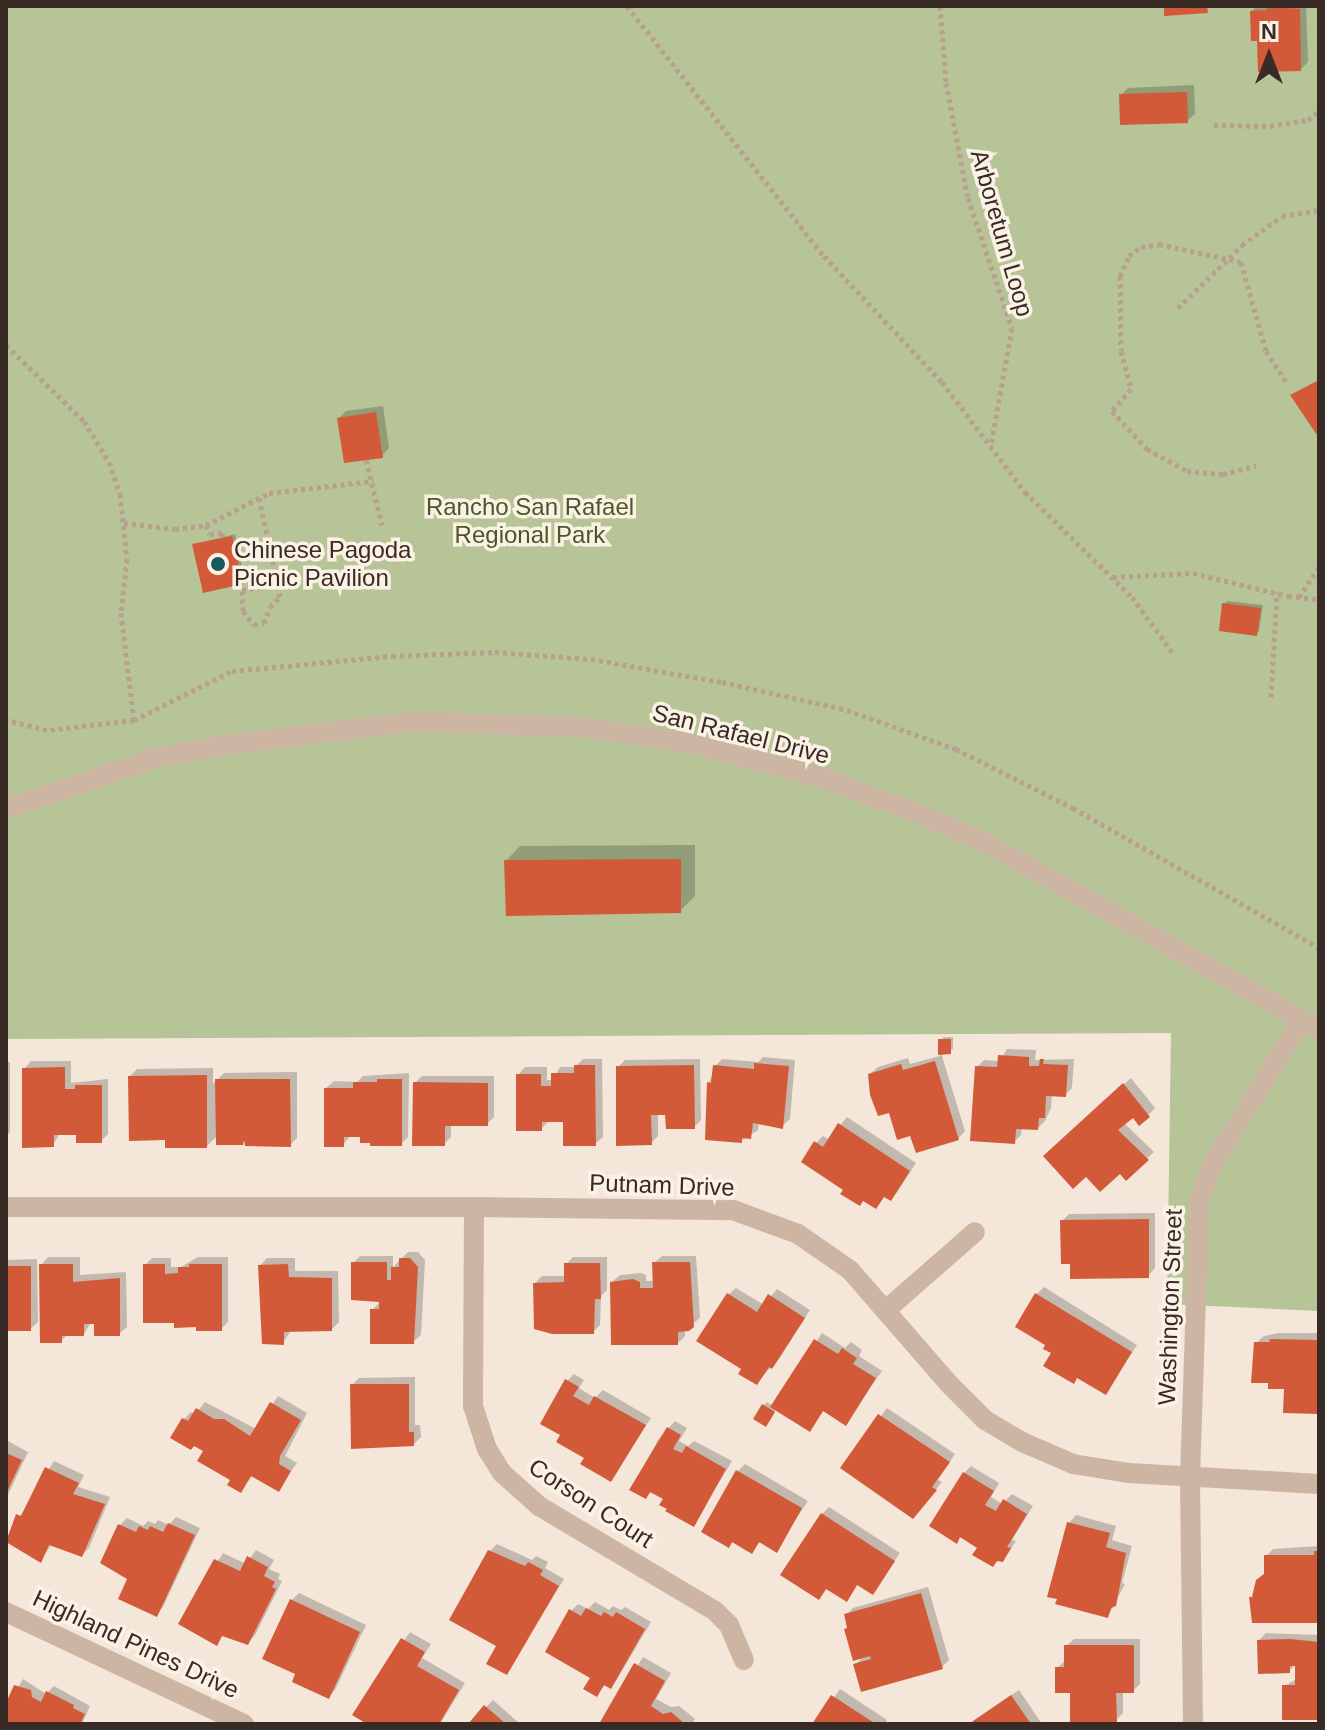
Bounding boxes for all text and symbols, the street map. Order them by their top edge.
north arrow [1229,16,1309,96]
text: N [1261,19,1277,44]
street label: Arboretum Loop [964,146,1040,320]
park label: Rancho San Rafael Regional Park [426,493,634,549]
place label: Chinese Pagoda Picnic Pavilion [234,536,411,592]
marker: Chinese Pagoda Picnic Pavilion [209,555,227,573]
street label: San Rafael Drive [650,698,832,770]
street label: Putnam Drive [589,1168,735,1202]
street label: Washington Street [1152,1208,1188,1406]
street label: Corson Court [523,1452,659,1554]
street label: Highland Pines Drive [28,1584,244,1704]

